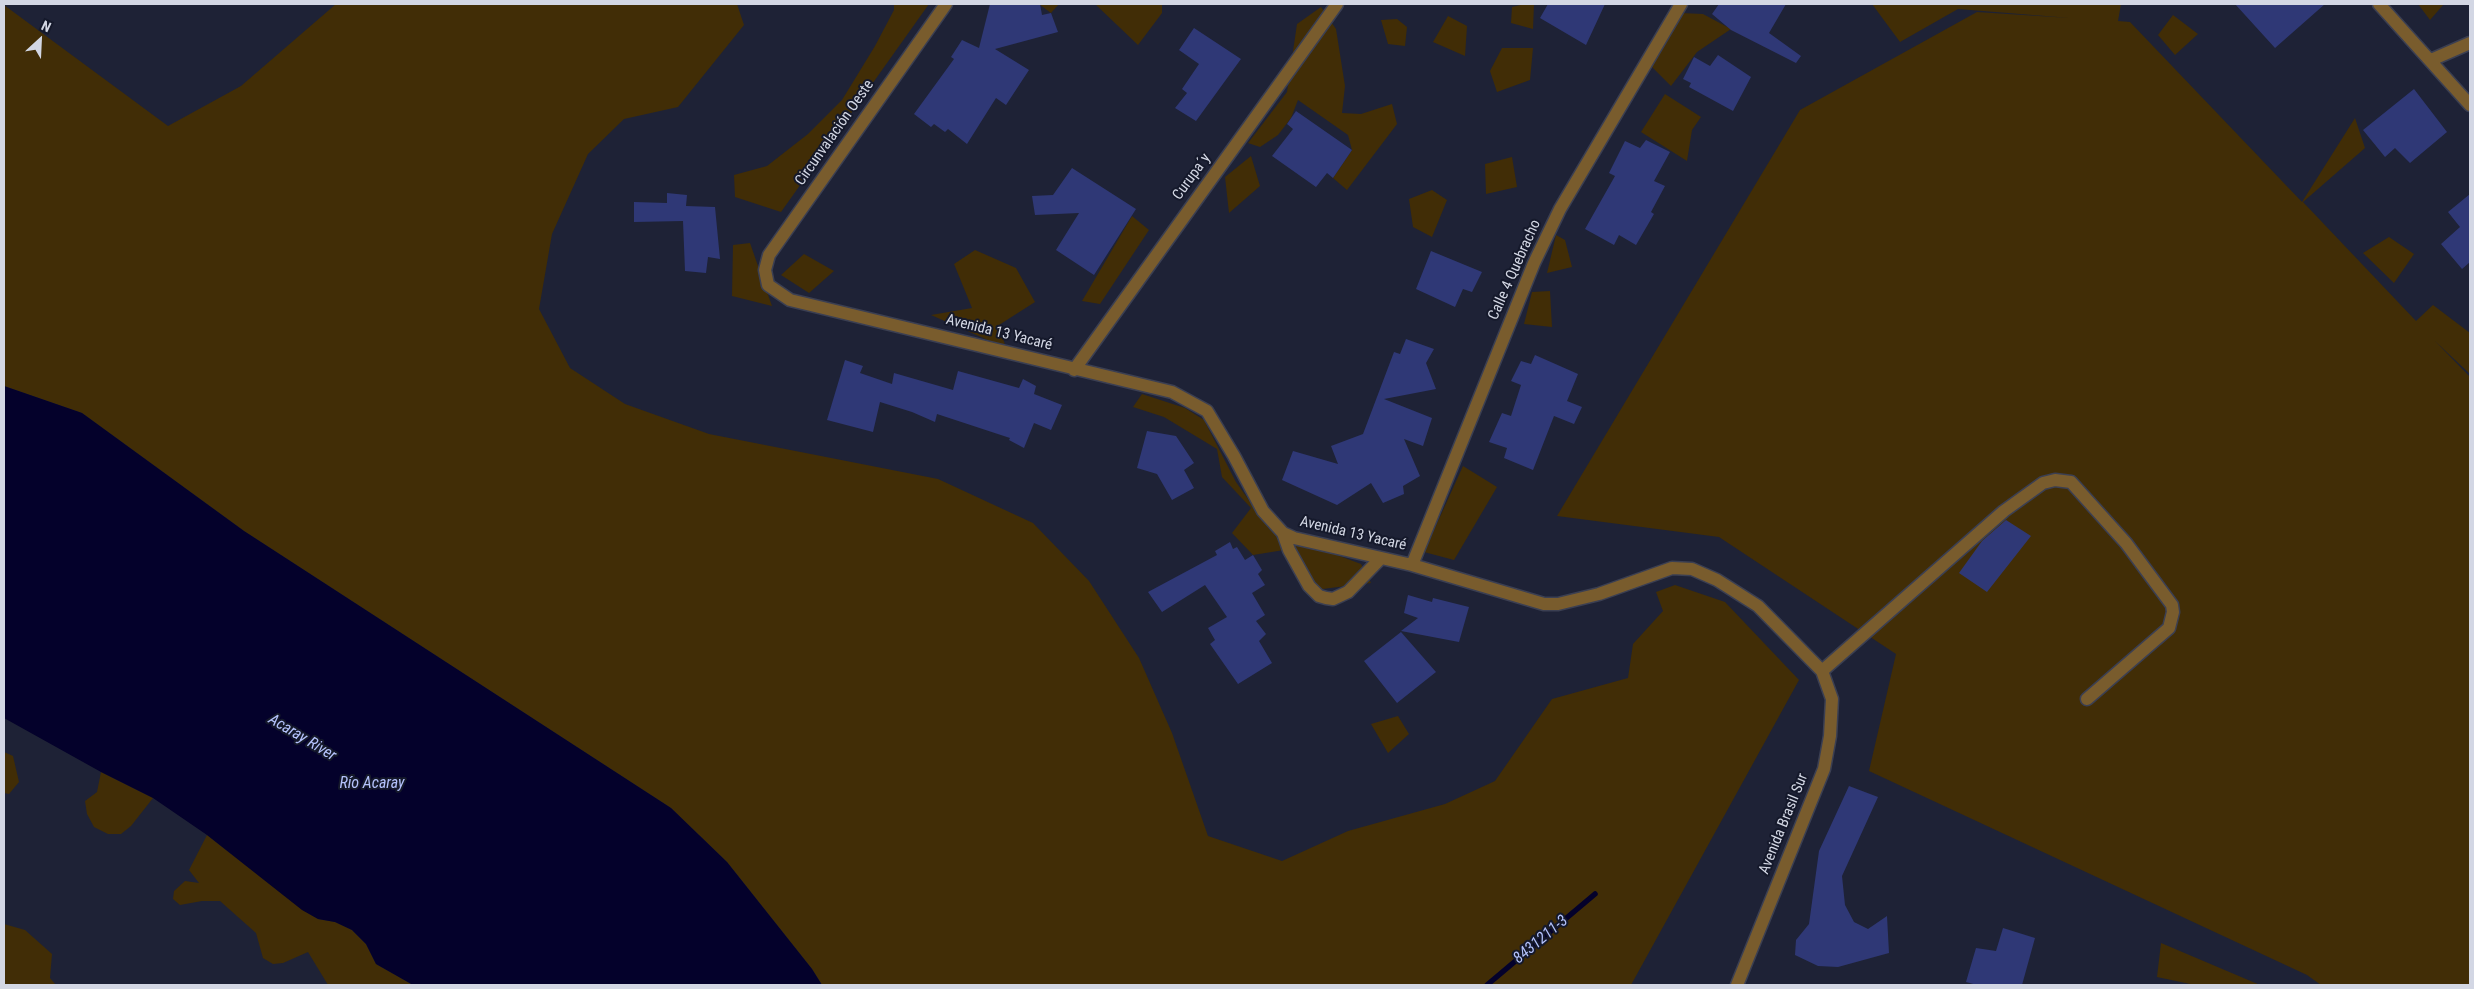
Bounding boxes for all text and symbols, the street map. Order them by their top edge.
north arrow [15,15,65,65]
text: N [39,17,54,35]
street label: Circunvalación Oeste [792,77,878,189]
street label: Curupa´y [1169,150,1215,204]
street label: Calle 4 Quebracho [1485,217,1545,323]
street label: Avenida 13 Yacaré [944,311,1054,355]
street label: Avenida 13 Yacaré [1298,513,1408,555]
water label: Acaray River [265,710,339,766]
street label: Avenida Brasil Sur [1756,771,1812,877]
water label: Río Acaray [339,774,405,794]
water label: 8431211-3 [1510,912,1572,968]

